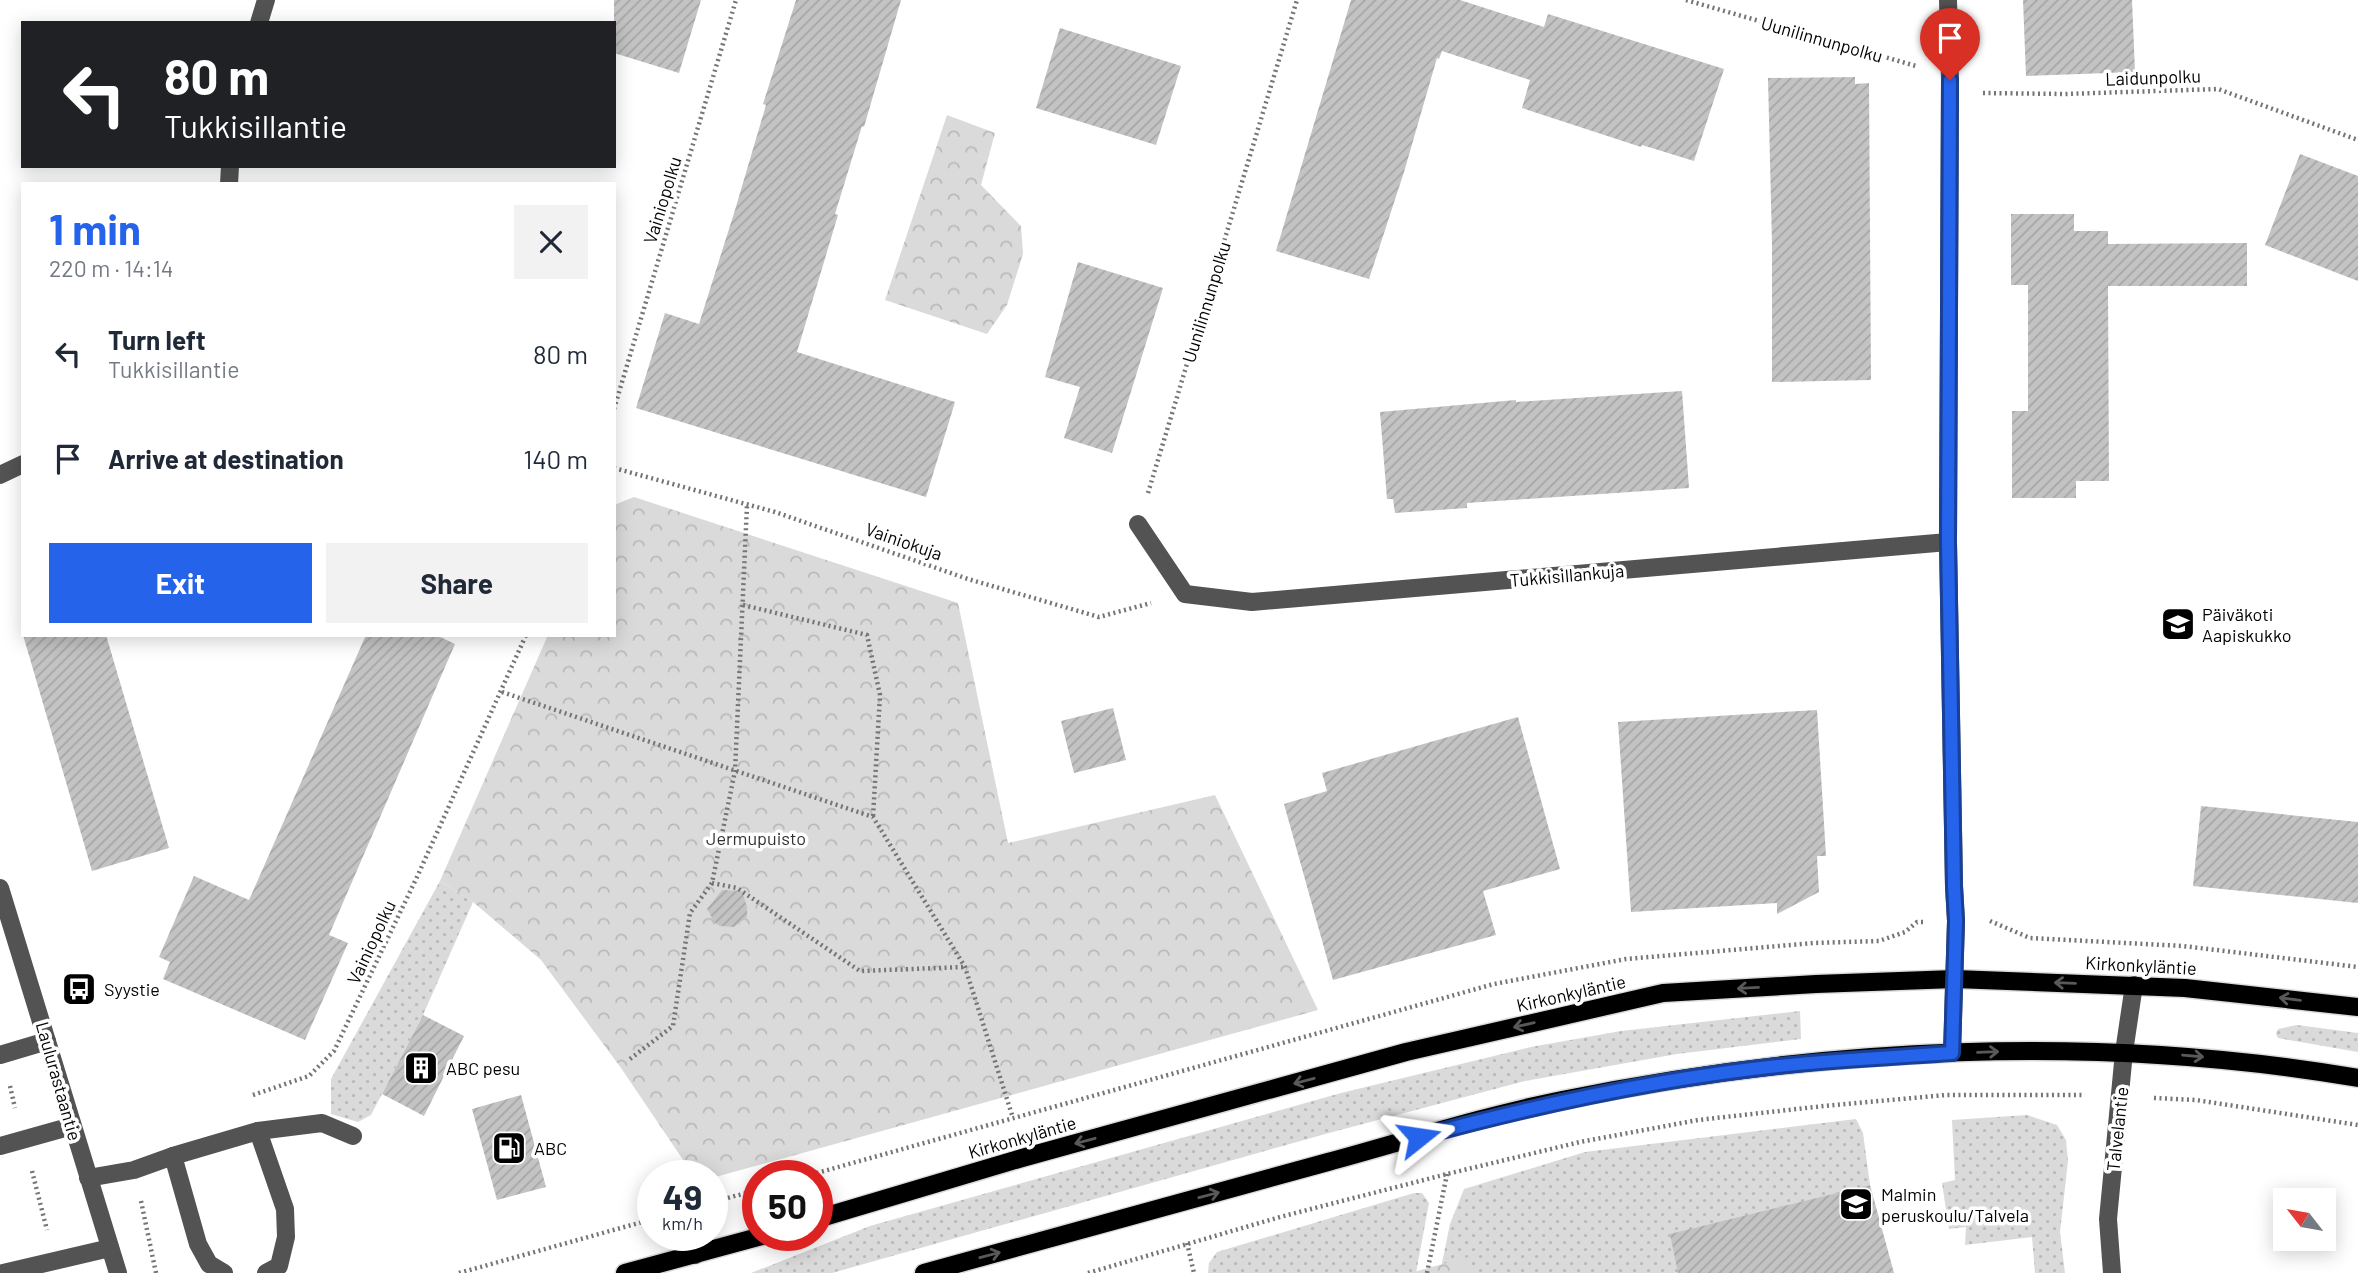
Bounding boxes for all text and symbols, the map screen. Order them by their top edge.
pin [1920,8,1980,80]
street label: Uunilinnunpolku [1759,11,1885,67]
icon: arrive [1931,19,1969,57]
text: 80 m [164,46,269,105]
icon: left [49,49,140,140]
street label: Laidunpolku [2105,64,2201,90]
text: Tukkisillantie [164,106,347,144]
street label: Vainiopolku [638,154,686,246]
text: 1 min [49,203,141,253]
button: close [514,205,588,279]
street label: Uunilinnunpolku [1177,239,1235,365]
text: 220 m · 14:14 [49,254,174,282]
text: Turn left [108,324,206,355]
icon: left [49,335,87,373]
text: 80 m [533,338,588,369]
text: Tukkisillantie [108,355,240,383]
icon: arrive [49,440,87,478]
text: Arrive at destination [108,443,344,474]
text: 140 m [523,443,588,474]
street label: Vainiokuja [863,518,945,564]
button: Exit [49,543,312,623]
button: Share [326,543,588,623]
street label: Tukkisillankuja [1509,559,1625,591]
place label: Päiväkoti Aapiskukko [2202,603,2291,646]
school or university icon: Päiväkoti Aapiskukko [2159,605,2197,643]
park label: Jermupuisto [706,827,806,849]
street label: Vainiopolku [342,897,400,987]
street label: Kirkonkyläntie [2085,951,2197,979]
bus stop icon: Syystie [60,970,98,1008]
street label: Kirkonkyläntie [1514,970,1628,1016]
one-way arrow [2054,976,2077,989]
place label: Syystie [104,978,160,1000]
one-way arrow [1737,981,1760,994]
one-way arrow [2279,992,2302,1005]
street label: Laulurastaantie [32,1019,86,1143]
one-way arrow [1513,1019,1536,1032]
one-way arrow [1976,1045,1999,1058]
building icon: ABC pesu [402,1049,440,1087]
one-way arrow [2181,1050,2203,1063]
place label: ABC pesu [446,1057,520,1079]
one-way arrow [1293,1075,1316,1088]
street label: Talvelantie [2102,1086,2132,1172]
position arrow [1382,1100,1456,1174]
street label: Kirkonkyläntie [965,1111,1079,1163]
fuel station icon: ABC [490,1129,528,1167]
one-way arrow [1074,1135,1096,1148]
place label: ABC [534,1137,567,1159]
speed limit sign: 50 [742,1160,833,1251]
text: 49 [663,1175,702,1217]
place label: Malmin peruskoulu/Talvela [1881,1183,2029,1226]
school or university icon: Malmin peruskoulu/Talvela [1837,1185,1875,1223]
one-way arrow [1198,1187,1220,1200]
north arrow [2273,1188,2336,1251]
map controls [2273,1188,2336,1251]
text: km/h [662,1212,703,1234]
one-way arrow [978,1248,1001,1261]

